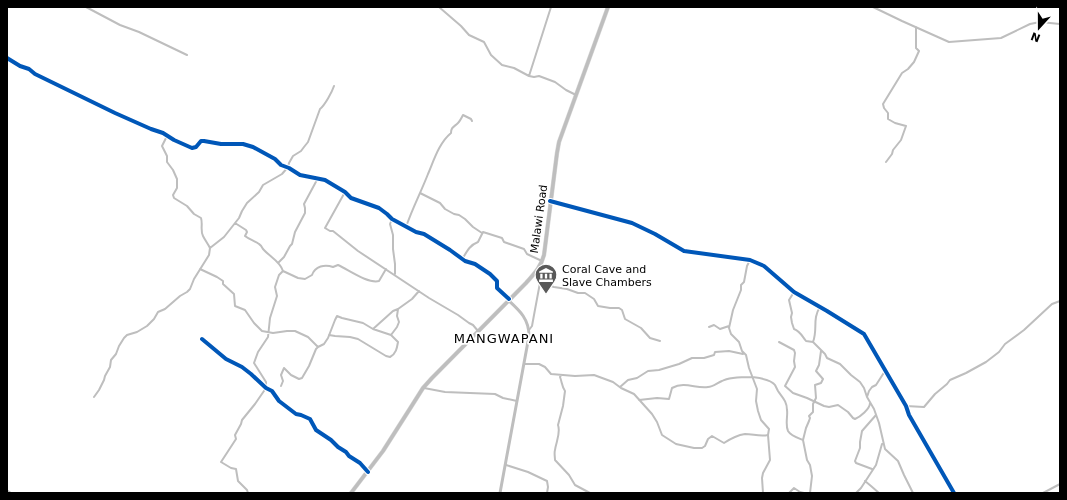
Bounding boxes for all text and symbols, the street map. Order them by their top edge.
north arrow [1019,8,1059,48]
text: N [1029,29,1042,45]
street label: Malawi Road [528,184,550,254]
museum icon: Coral Cave and Slave Chambers [533,262,559,295]
place label: Coral Cave and Slave Chambers [562,263,652,289]
district label: MANGWAPANI [454,331,554,346]

